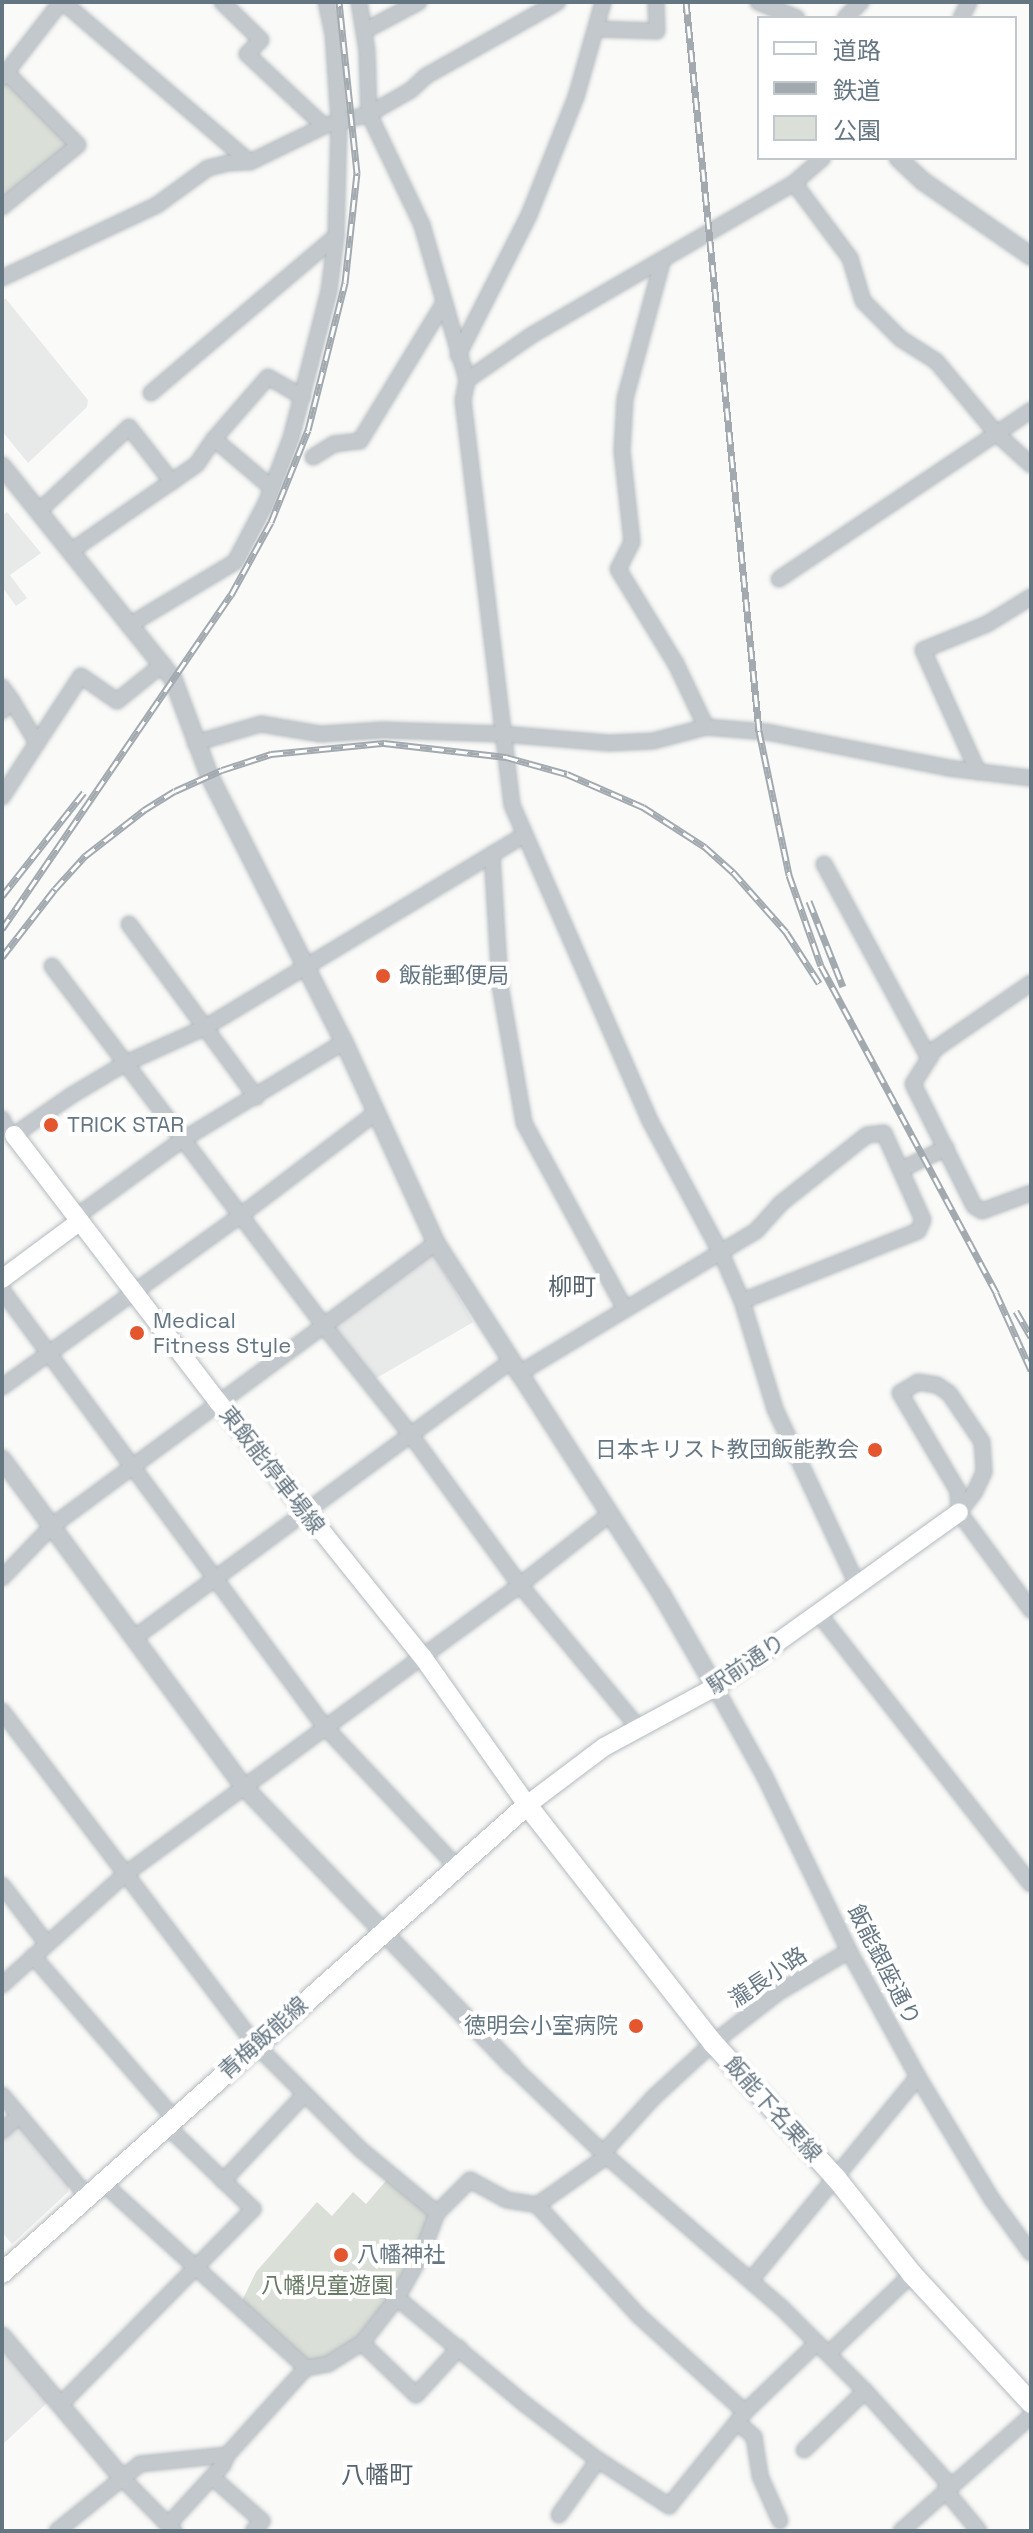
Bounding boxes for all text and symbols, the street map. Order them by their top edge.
legend [757,16,1017,160]
text: 道路 [833,35,881,66]
text: 鉄道 [833,75,881,106]
text: 公園 [833,115,881,146]
place label: 飯能郵便局 [399,963,509,989]
marker: 飯能郵便局 [374,967,392,985]
place label: TRICK STAR [67,1112,184,1138]
marker: TRICK STAR [42,1116,60,1134]
district label: 柳町 [548,1273,596,1301]
place label: Medical Fitness Style [153,1307,291,1358]
marker: Medical Fitness Style [128,1324,146,1342]
street label: 東飯能停車場線 [214,1401,330,1539]
place label: 日本キリスト教団飯能教会 [595,1437,859,1463]
marker: 日本キリスト教団飯能教会 [866,1441,884,1459]
street label: 駅前通り [702,1628,790,1700]
street label: 飯能銀座通り [842,1900,926,2030]
street label: 瀧長小路 [724,1941,812,2013]
street label: 青梅飯能線 [213,1991,313,2085]
place label: 徳明会小室病院 [464,2013,618,2039]
marker: 徳明会小室病院 [625,2015,647,2037]
street label: 飯能下名栗線 [719,2051,827,2167]
place label: 八幡神社 [357,2242,445,2268]
marker: 八幡神社 [332,2246,350,2264]
park label: 八幡児童遊園 [261,2273,393,2299]
district label: 八幡町 [341,2461,413,2489]

